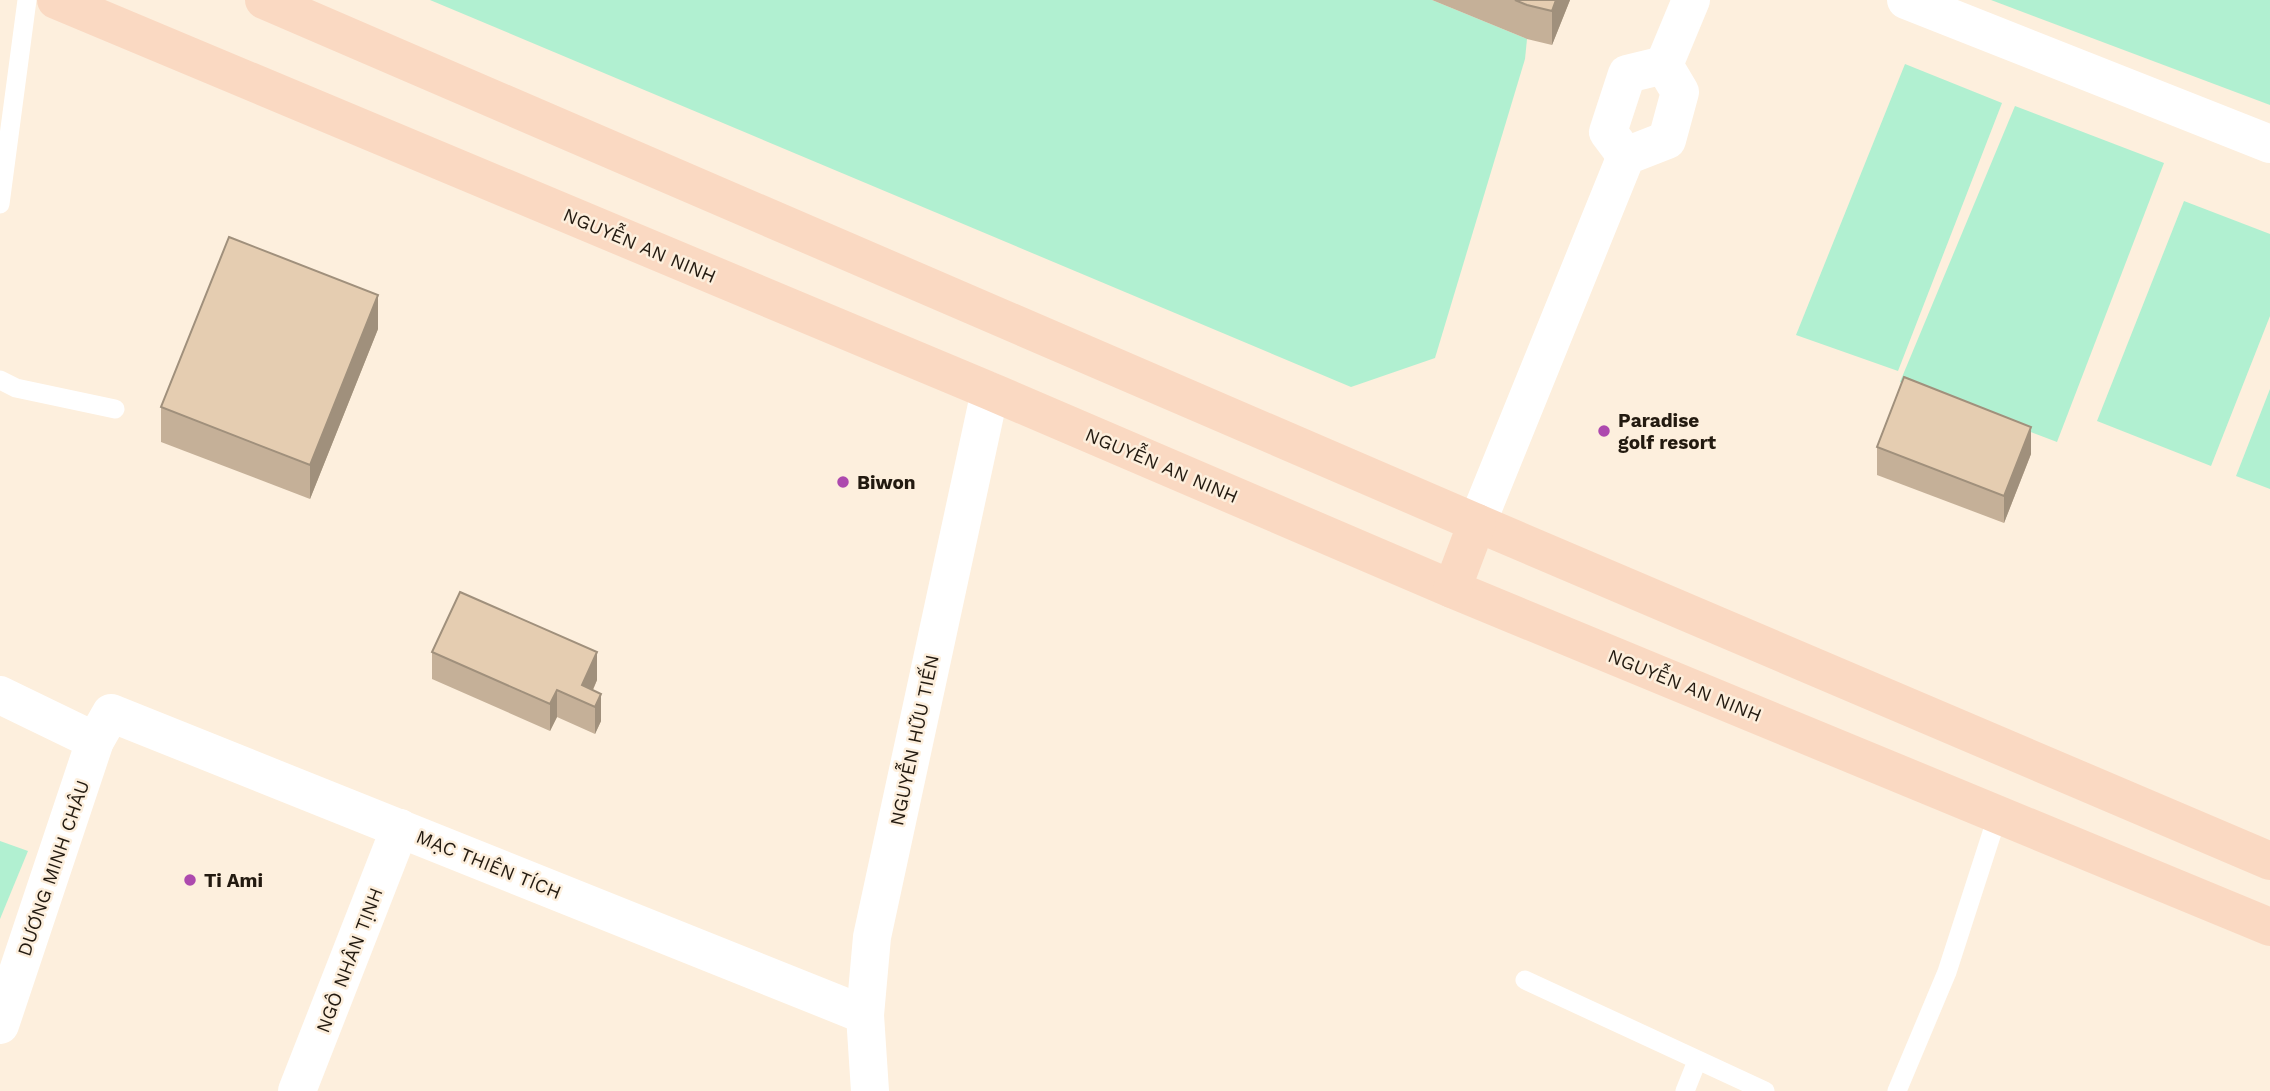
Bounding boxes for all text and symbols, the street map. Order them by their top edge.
street label: NGUYỄN AN NINH [560,200,721,288]
place label: Paradise golf resort [1618,409,1717,454]
street label: NGUYỄN AN NINH [1082,420,1243,508]
marker: Paradise golf resort [1596,423,1612,439]
place label: Biwon [857,471,916,494]
marker: Biwon [835,474,851,490]
street label: NGUYỄN AN NINH [1605,641,1766,727]
street label: NGUYỄN HỮU TIẾN [882,652,944,828]
street label: DƯƠNG MINH CHÂU [13,777,94,959]
street label: MẠC THIÊN TÍCH [413,825,565,904]
place label: Ti Ami [204,869,263,892]
marker: Ti Ami [182,872,198,888]
street label: NGÔ NHÂN TỊNH [311,884,388,1036]

